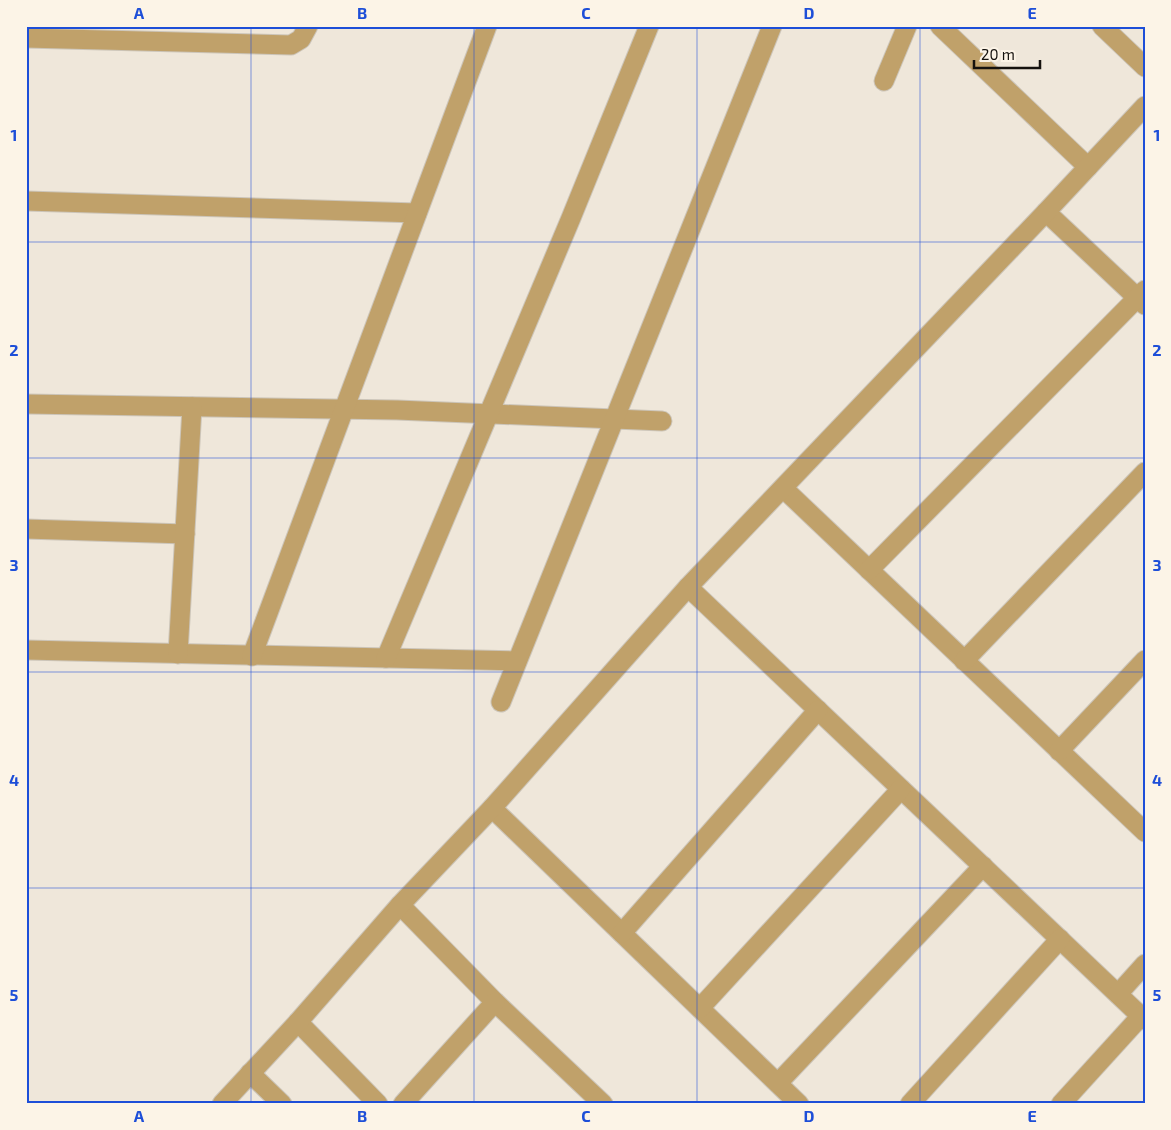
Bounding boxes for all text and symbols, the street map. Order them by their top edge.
text: A [134,3,145,22]
text: B [357,3,367,22]
text: C [581,3,591,22]
text: D [804,3,815,22]
text: E [1027,3,1037,22]
scale bar [974,38,1040,70]
text: 20 m [981,45,1015,63]
text: 1 [11,125,17,144]
text: 1 [1154,125,1160,144]
text: 2 [9,340,19,359]
text: 2 [1152,340,1162,359]
text: 3 [9,555,19,574]
text: 3 [1152,555,1162,574]
text: 4 [9,770,19,789]
text: 4 [1152,770,1162,789]
text: 5 [10,985,19,1004]
text: 5 [1153,985,1162,1004]
text: A [134,1106,145,1125]
text: B [357,1106,367,1125]
text: C [581,1106,591,1125]
text: D [804,1106,815,1125]
text: E [1027,1106,1037,1125]

